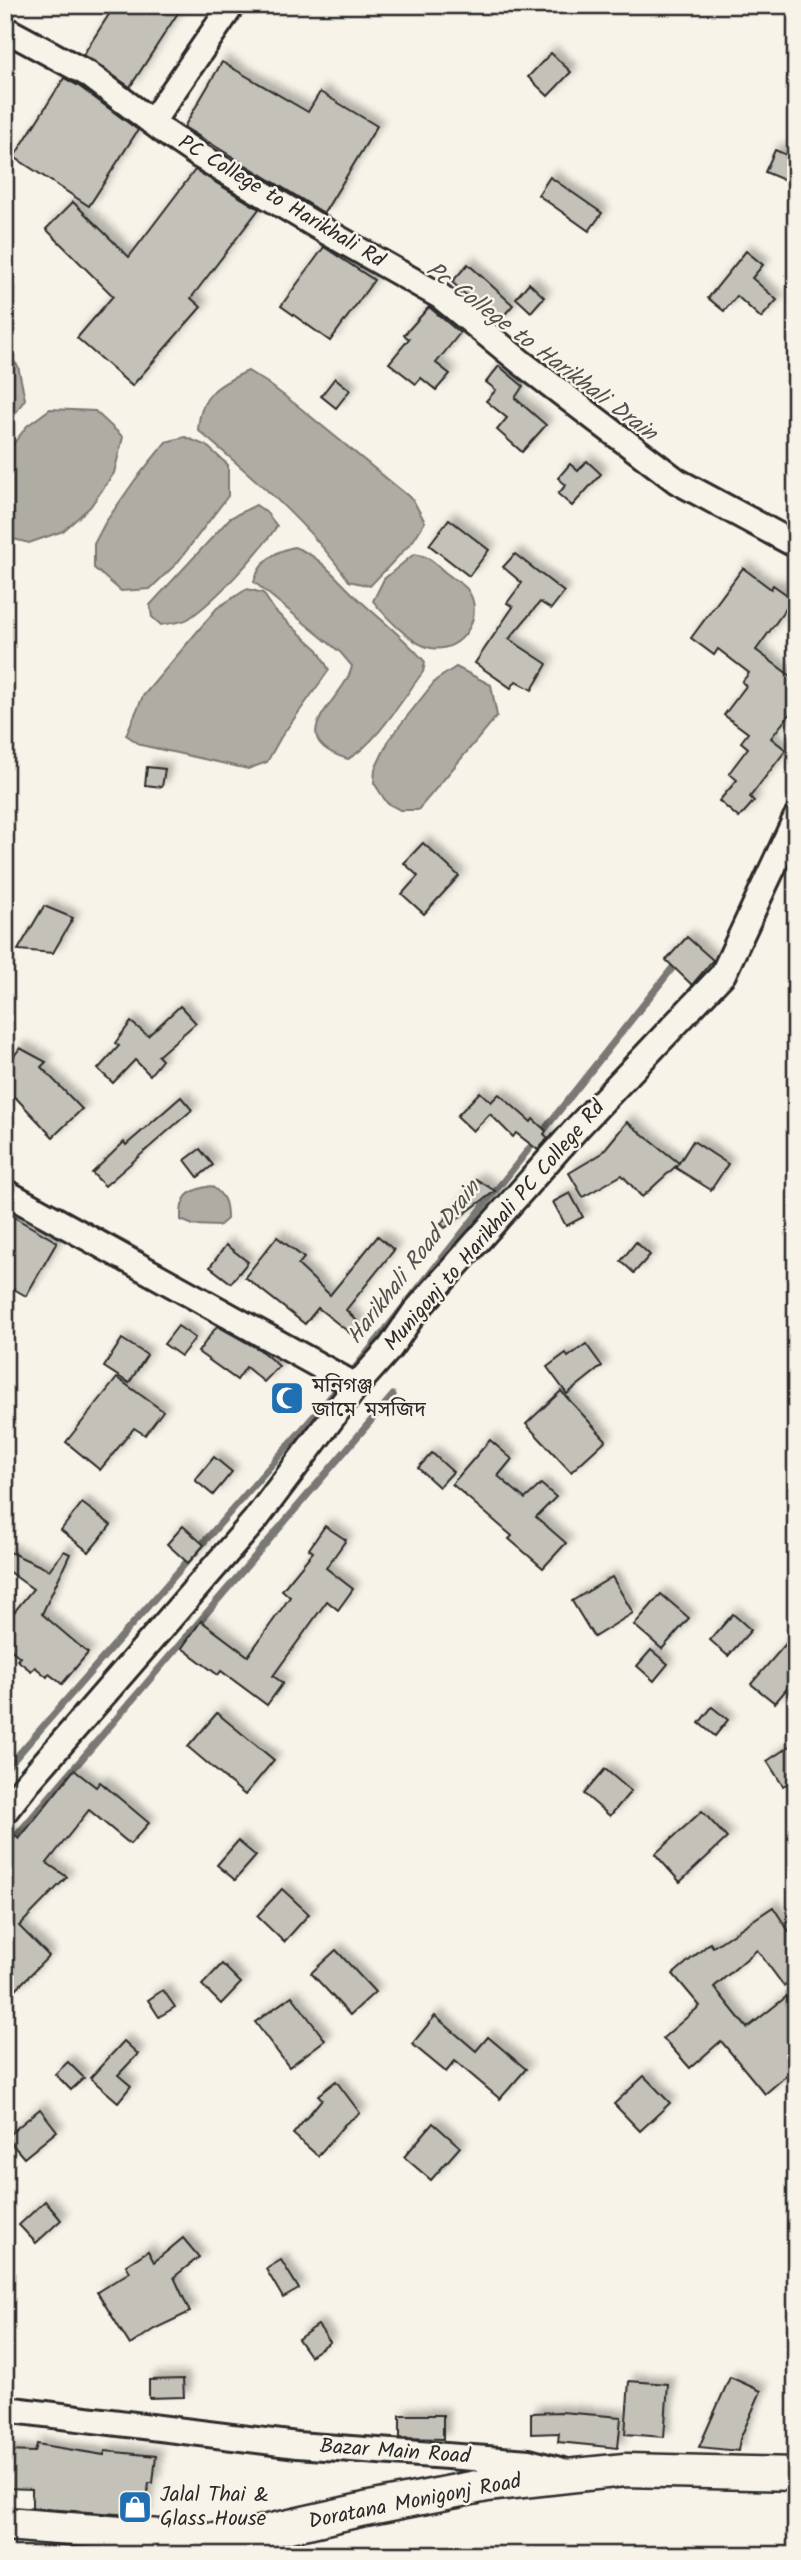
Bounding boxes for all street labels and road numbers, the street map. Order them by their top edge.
street label: PC College to Harikhali Rd [171,127,391,277]
street label: Munigonj to Harikhali PC College Rd [376,1093,614,1359]
street label: Bazar Main Road [319,2430,472,2474]
street label: Doratana Monigonj Road [306,2465,525,2539]

